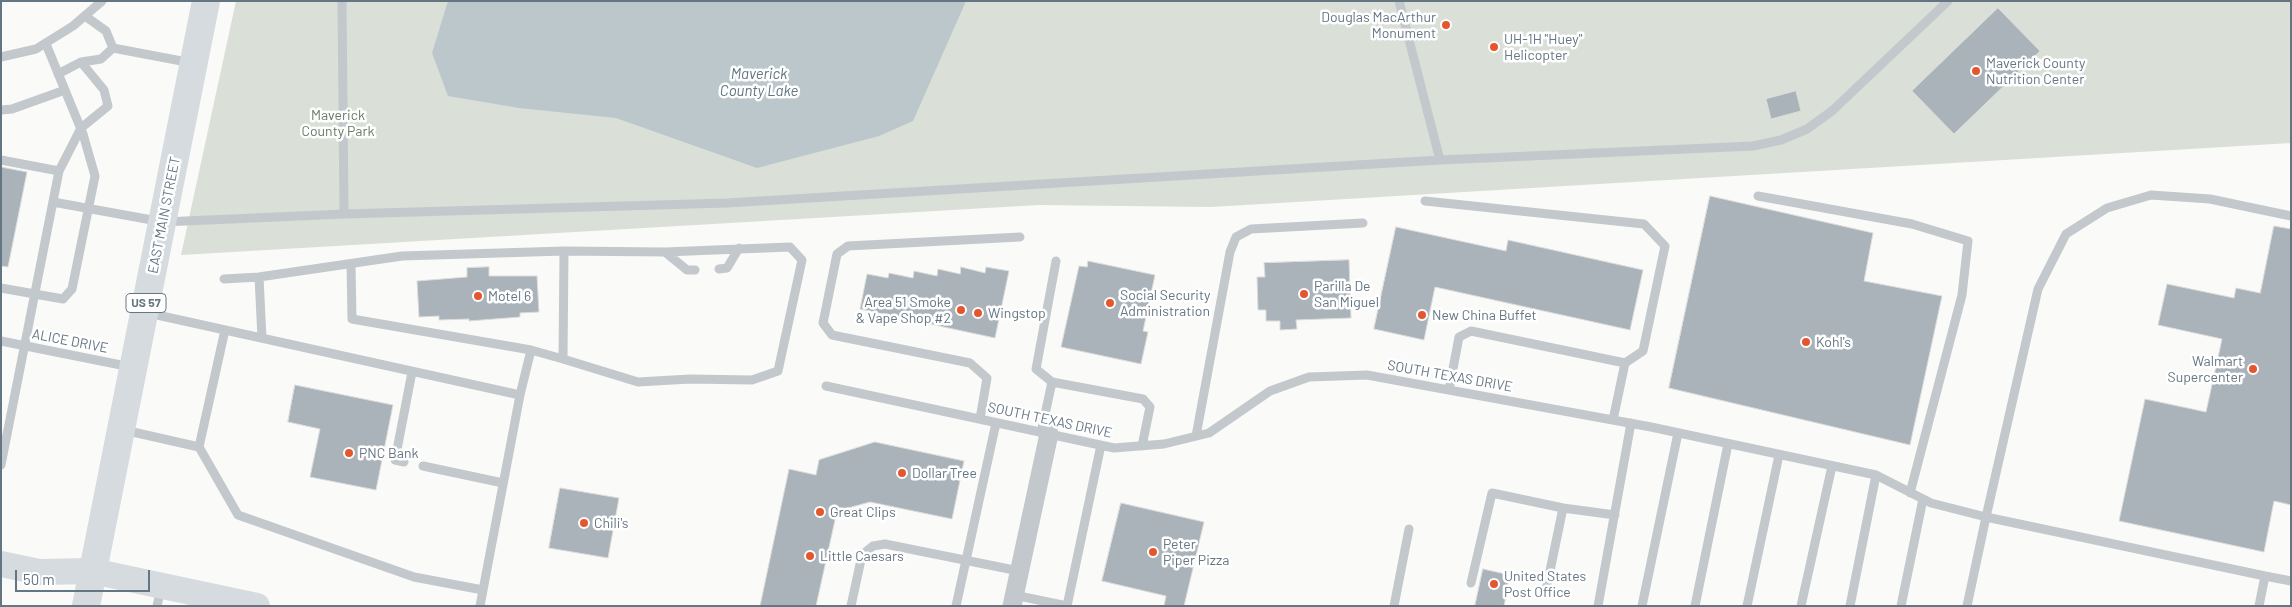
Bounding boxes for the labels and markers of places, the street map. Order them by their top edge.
place label: Douglas MacArthur Monument [1321,9,1436,41]
marker: Douglas MacArthur Monument [1440,19,1452,31]
place label: UH-1H "Huey" Helicopter [1504,31,1582,64]
marker: UH-1H "Huey" Helicopter [1488,41,1500,53]
place label: Maverick County Nutrition Center [1986,55,2085,88]
marker: Maverick County Nutrition Center [1970,65,1982,77]
place label: Parilla De San Miguel [1314,278,1379,310]
place label: Social Security Administration [1120,287,1210,320]
place label: Motel 6 [488,288,531,304]
marker: Parilla De San Miguel [1298,288,1310,300]
marker: Motel 6 [472,290,484,302]
place label: Area 51 Smoke & Vape Shop #2 [856,294,951,326]
marker: Social Security Administration [1104,297,1116,309]
marker: Area 51 Smoke & Vape Shop #2 [955,304,967,316]
place label: Wingstop [988,305,1046,321]
marker: Wingstop [972,307,984,319]
place label: New China Buffet [1432,307,1537,323]
marker: New China Buffet [1416,309,1428,321]
place label: Kohl's [1816,334,1851,350]
marker: Kohl's [1800,336,1812,348]
place label: Walmart Supercenter [2168,353,2243,386]
marker: Walmart Supercenter [2247,363,2259,375]
place label: PNC Bank [359,445,418,461]
marker: PNC Bank [343,447,355,459]
place label: Dollar Tree [912,465,977,481]
marker: Dollar Tree [896,467,908,479]
place label: Great Clips [830,504,896,520]
marker: Great Clips [814,506,826,518]
place label: Chili's [594,515,629,531]
marker: Chili's [578,517,590,529]
place label: Peter Piper Pizza [1163,536,1229,568]
marker: Peter Piper Pizza [1147,546,1159,558]
place label: Little Caesars [820,548,904,564]
marker: Little Caesars [804,550,816,562]
place label: United States Post Office [1504,568,1586,600]
marker: United States Post Office [1488,578,1500,590]

